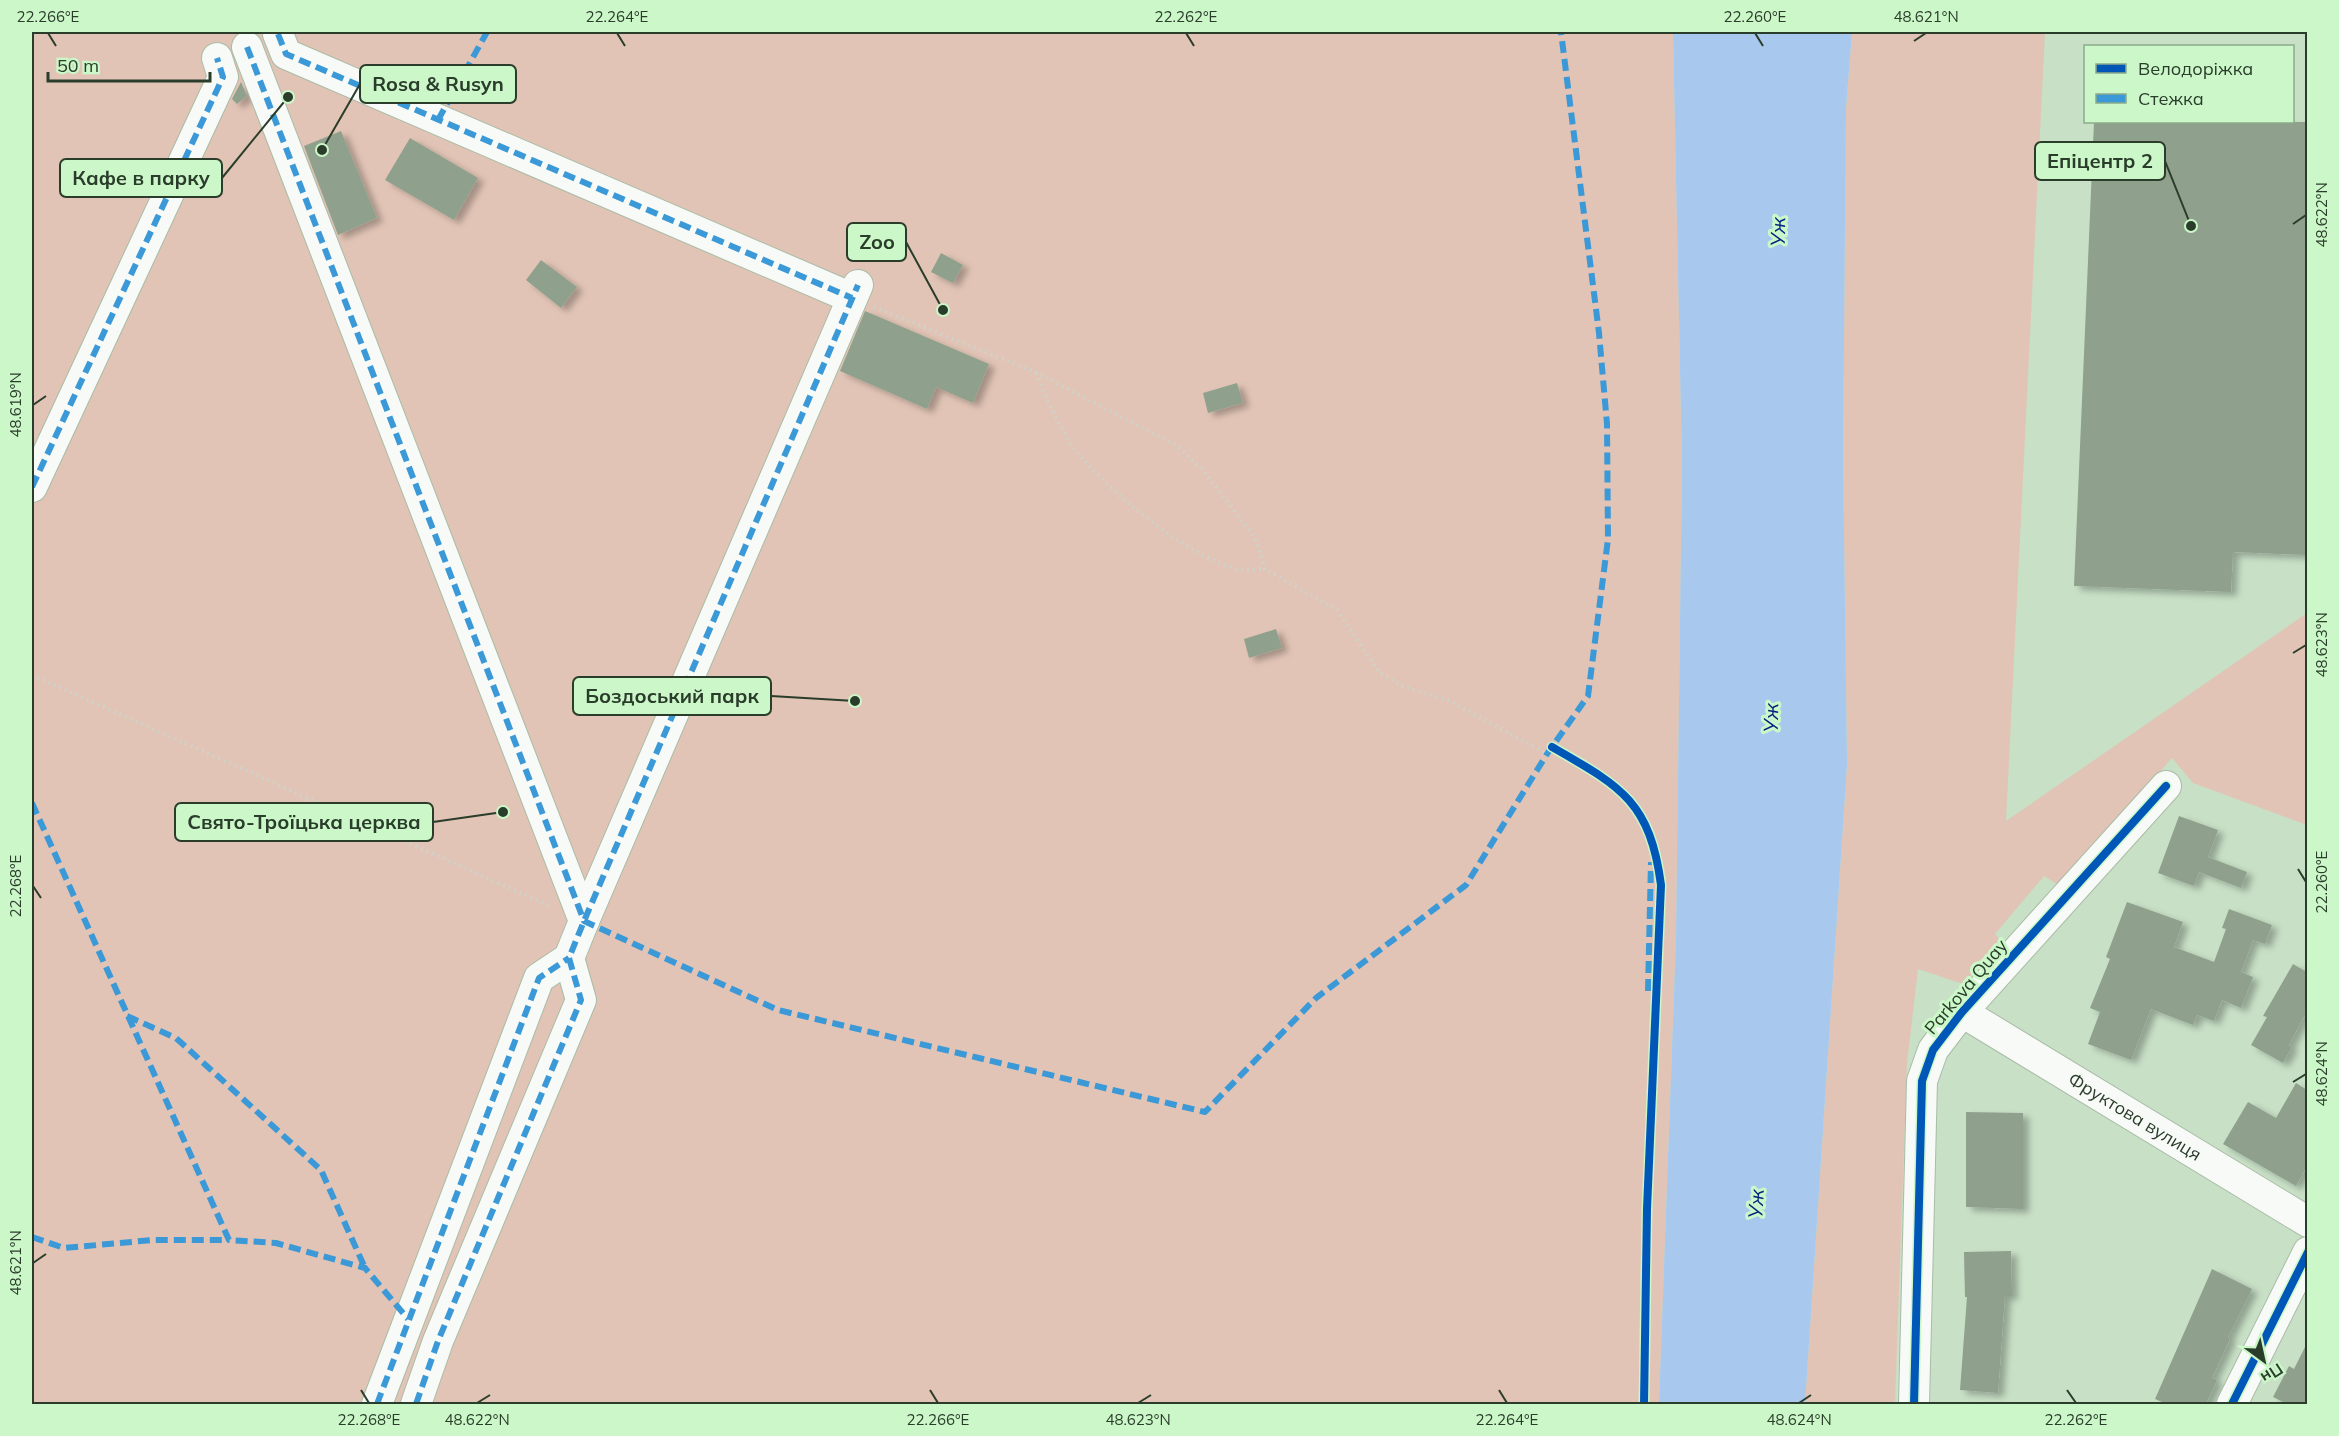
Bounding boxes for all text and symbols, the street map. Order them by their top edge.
text: 22.266°E [17,7,80,26]
text: 22.264°E [586,7,649,26]
text: 22.262°E [1155,7,1218,26]
text: 22.260°E [1724,7,1787,26]
text: 48.621°N [1893,7,1959,26]
scale bar [48,45,210,83]
legend [2084,45,2294,123]
text: 50 m [57,54,99,77]
text: Велодоріжка [2138,57,2253,80]
callout: Rosa & Rusyn [360,65,516,103]
text: Rosa & Rusyn [372,71,504,96]
text: Стежка [2138,87,2204,110]
callout: Епіцентр 2 [2035,142,2165,180]
text: Епіцентр 2 [2047,148,2153,173]
callout: Кафе в парку [60,159,222,197]
text: Кафе в парку [72,165,211,190]
text: 48.622°N [2312,182,2331,248]
water label: Уж [1765,216,1790,247]
callout: Zoo [847,223,906,261]
text: Zoo [859,229,895,254]
text: 48.619°N [6,372,25,438]
text: 48.623°N [2312,612,2331,678]
callout: Боздоський парк [573,677,771,715]
text: Боздоський парк [585,683,759,708]
water label: Уж [1758,702,1783,733]
callout: Свято-Троїцька церква [175,803,433,841]
text: Свято-Троїцька церква [187,809,421,834]
text: 22.260°E [2312,850,2331,913]
text: 22.268°E [6,854,25,917]
street label: Parkova Quay [1919,934,2012,1039]
text: 48.624°N [2312,1041,2331,1107]
street label: Фруктова вулиця [2064,1067,2206,1166]
water label: Уж [1742,1188,1769,1219]
text: 48.621°N [6,1230,25,1296]
north arrow [2234,1331,2294,1391]
text: Пн [2257,1359,2287,1388]
text: 22.268°E [338,1410,401,1429]
text: 48.622°N [444,1410,510,1429]
text: 22.266°E [907,1410,970,1429]
text: 48.623°N [1105,1410,1171,1429]
text: 22.264°E [1476,1410,1539,1429]
text: 48.624°N [1766,1410,1832,1429]
text: 22.262°E [2045,1410,2108,1429]

